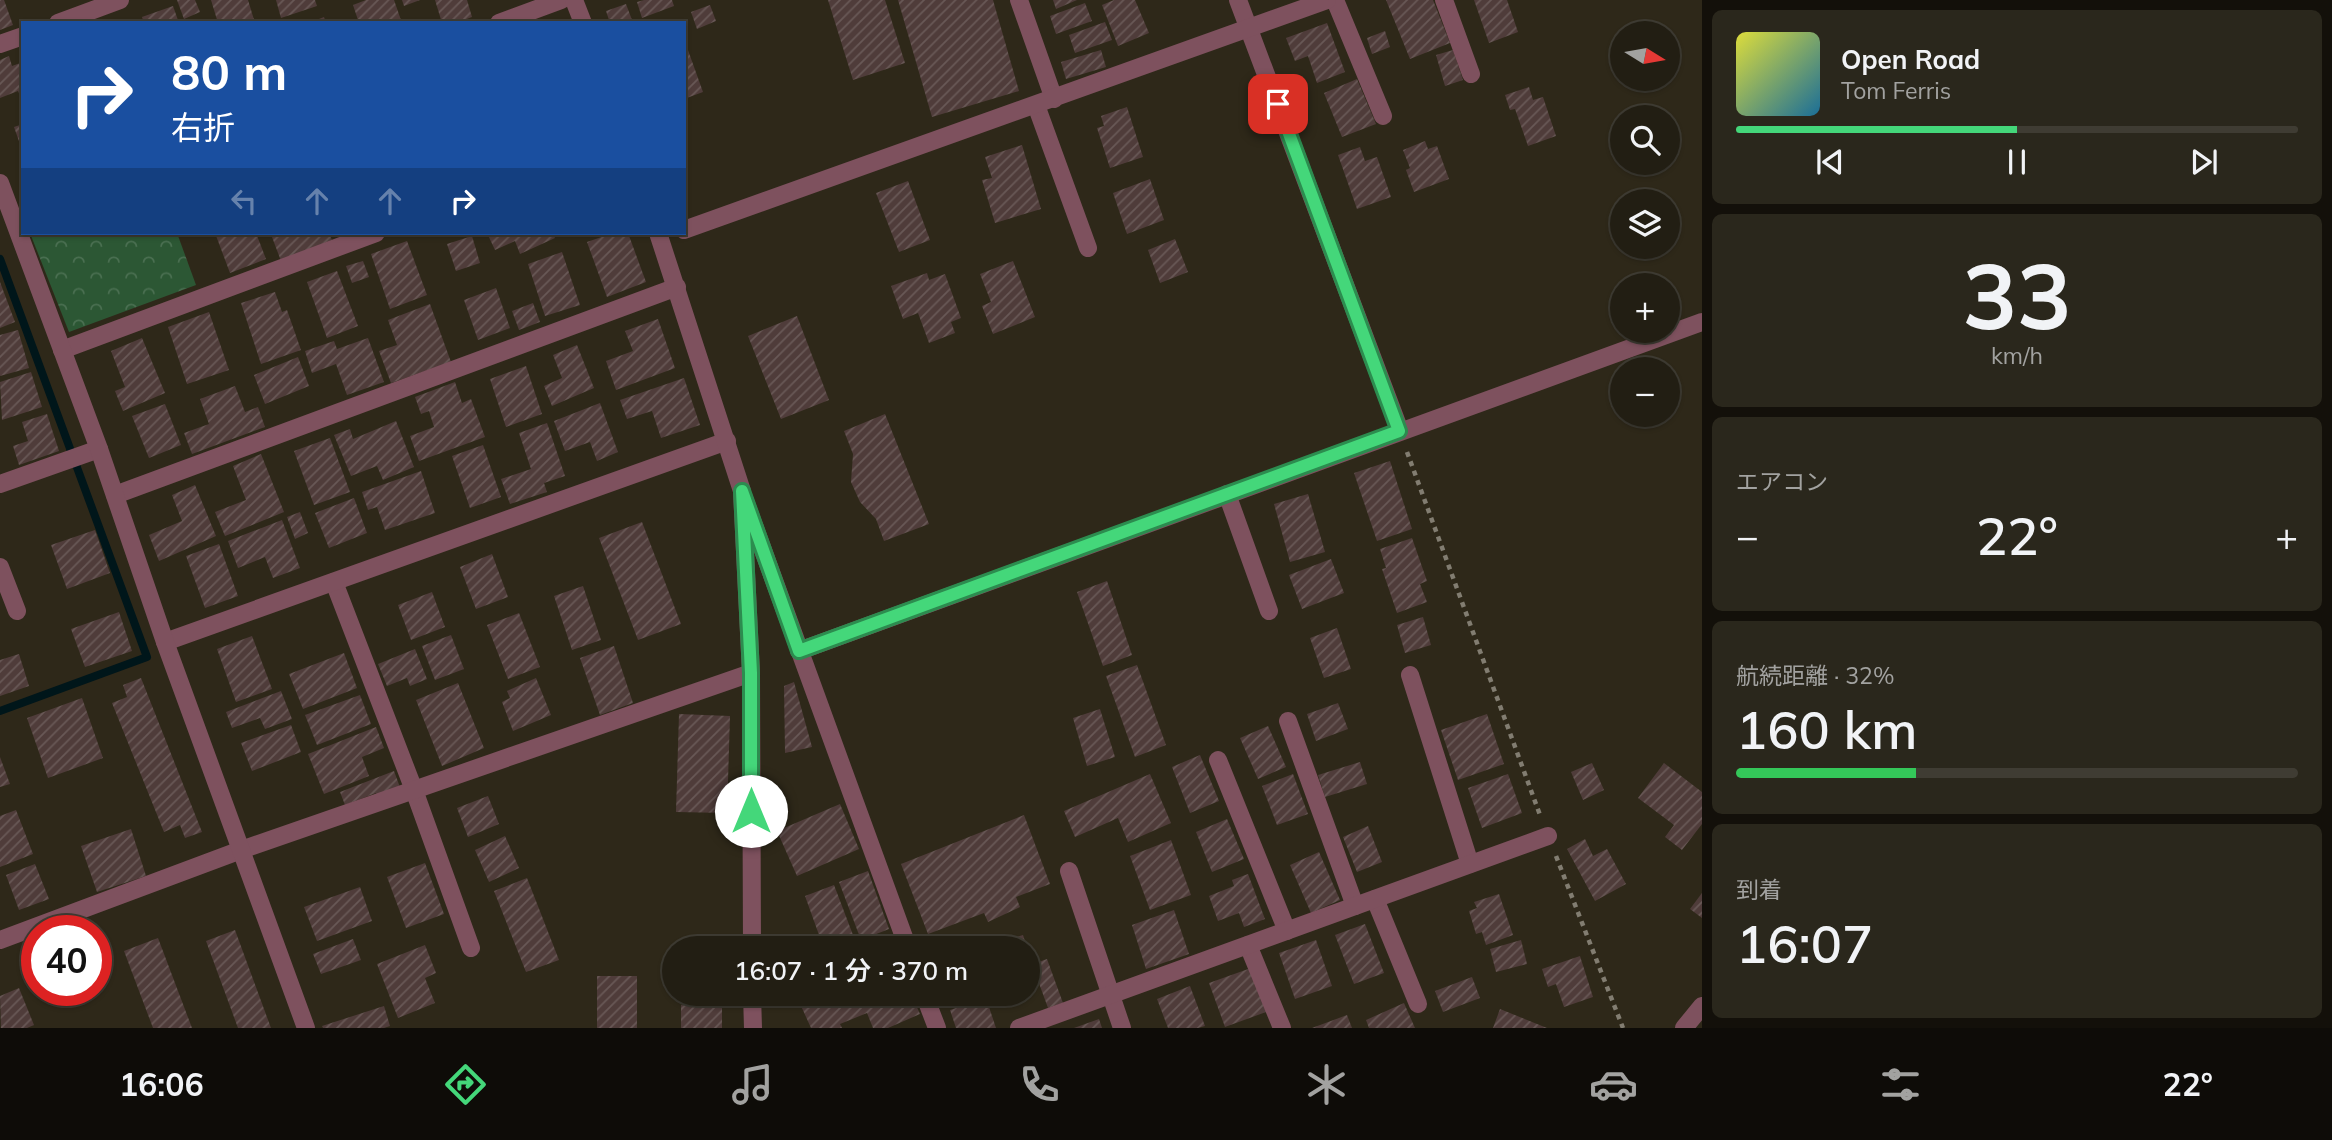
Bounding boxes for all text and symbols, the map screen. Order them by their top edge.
north arrow [1610,21,1680,91]
map controls [1610,21,1680,427]
text: 80 m [171,41,287,102]
text: Open Road [1841,43,1980,76]
icon: right [56,49,147,140]
pin [1248,74,1308,134]
text: Tom Ferris [1841,76,1951,105]
icon: arrive [1259,85,1297,123]
button: search [1610,105,1680,175]
text: 右折 [171,107,235,147]
icon: previous [1811,143,1849,181]
icon: pause [1998,143,2036,181]
icon: next [2185,143,2223,181]
icon: left [225,182,263,220]
icon: ahead [298,182,336,220]
icon: ahead [371,182,409,220]
icon: right [444,182,482,220]
button: layers [1610,189,1680,259]
text: 33 [1962,238,2072,352]
button: + [1610,273,1680,343]
text: km/h [1991,341,2043,370]
button: − [1610,357,1680,427]
text: エアコン [1736,467,1828,496]
text: 22° [1976,503,2058,568]
text: − [1736,512,1759,560]
text: + [2275,512,2298,560]
text: 航続距離 · 32% [1736,661,1894,690]
text: 160 km [1736,697,1917,762]
position arrow [714,774,788,848]
text: 到着 [1736,875,1782,904]
text: 16:07 [1736,911,1873,976]
speed limit sign: 40 [21,915,112,1006]
text: 16:07 · 1 分 · 370 m [734,954,968,987]
icon: directions [441,1060,490,1109]
icon: music [728,1060,777,1109]
icon: phone [1015,1060,1064,1109]
icon: climate [1302,1060,1351,1109]
icon: car [1589,1060,1638,1109]
icon: filters [1876,1060,1925,1109]
text: 16:06 [119,1064,204,1104]
text: 22° [2162,1064,2213,1104]

